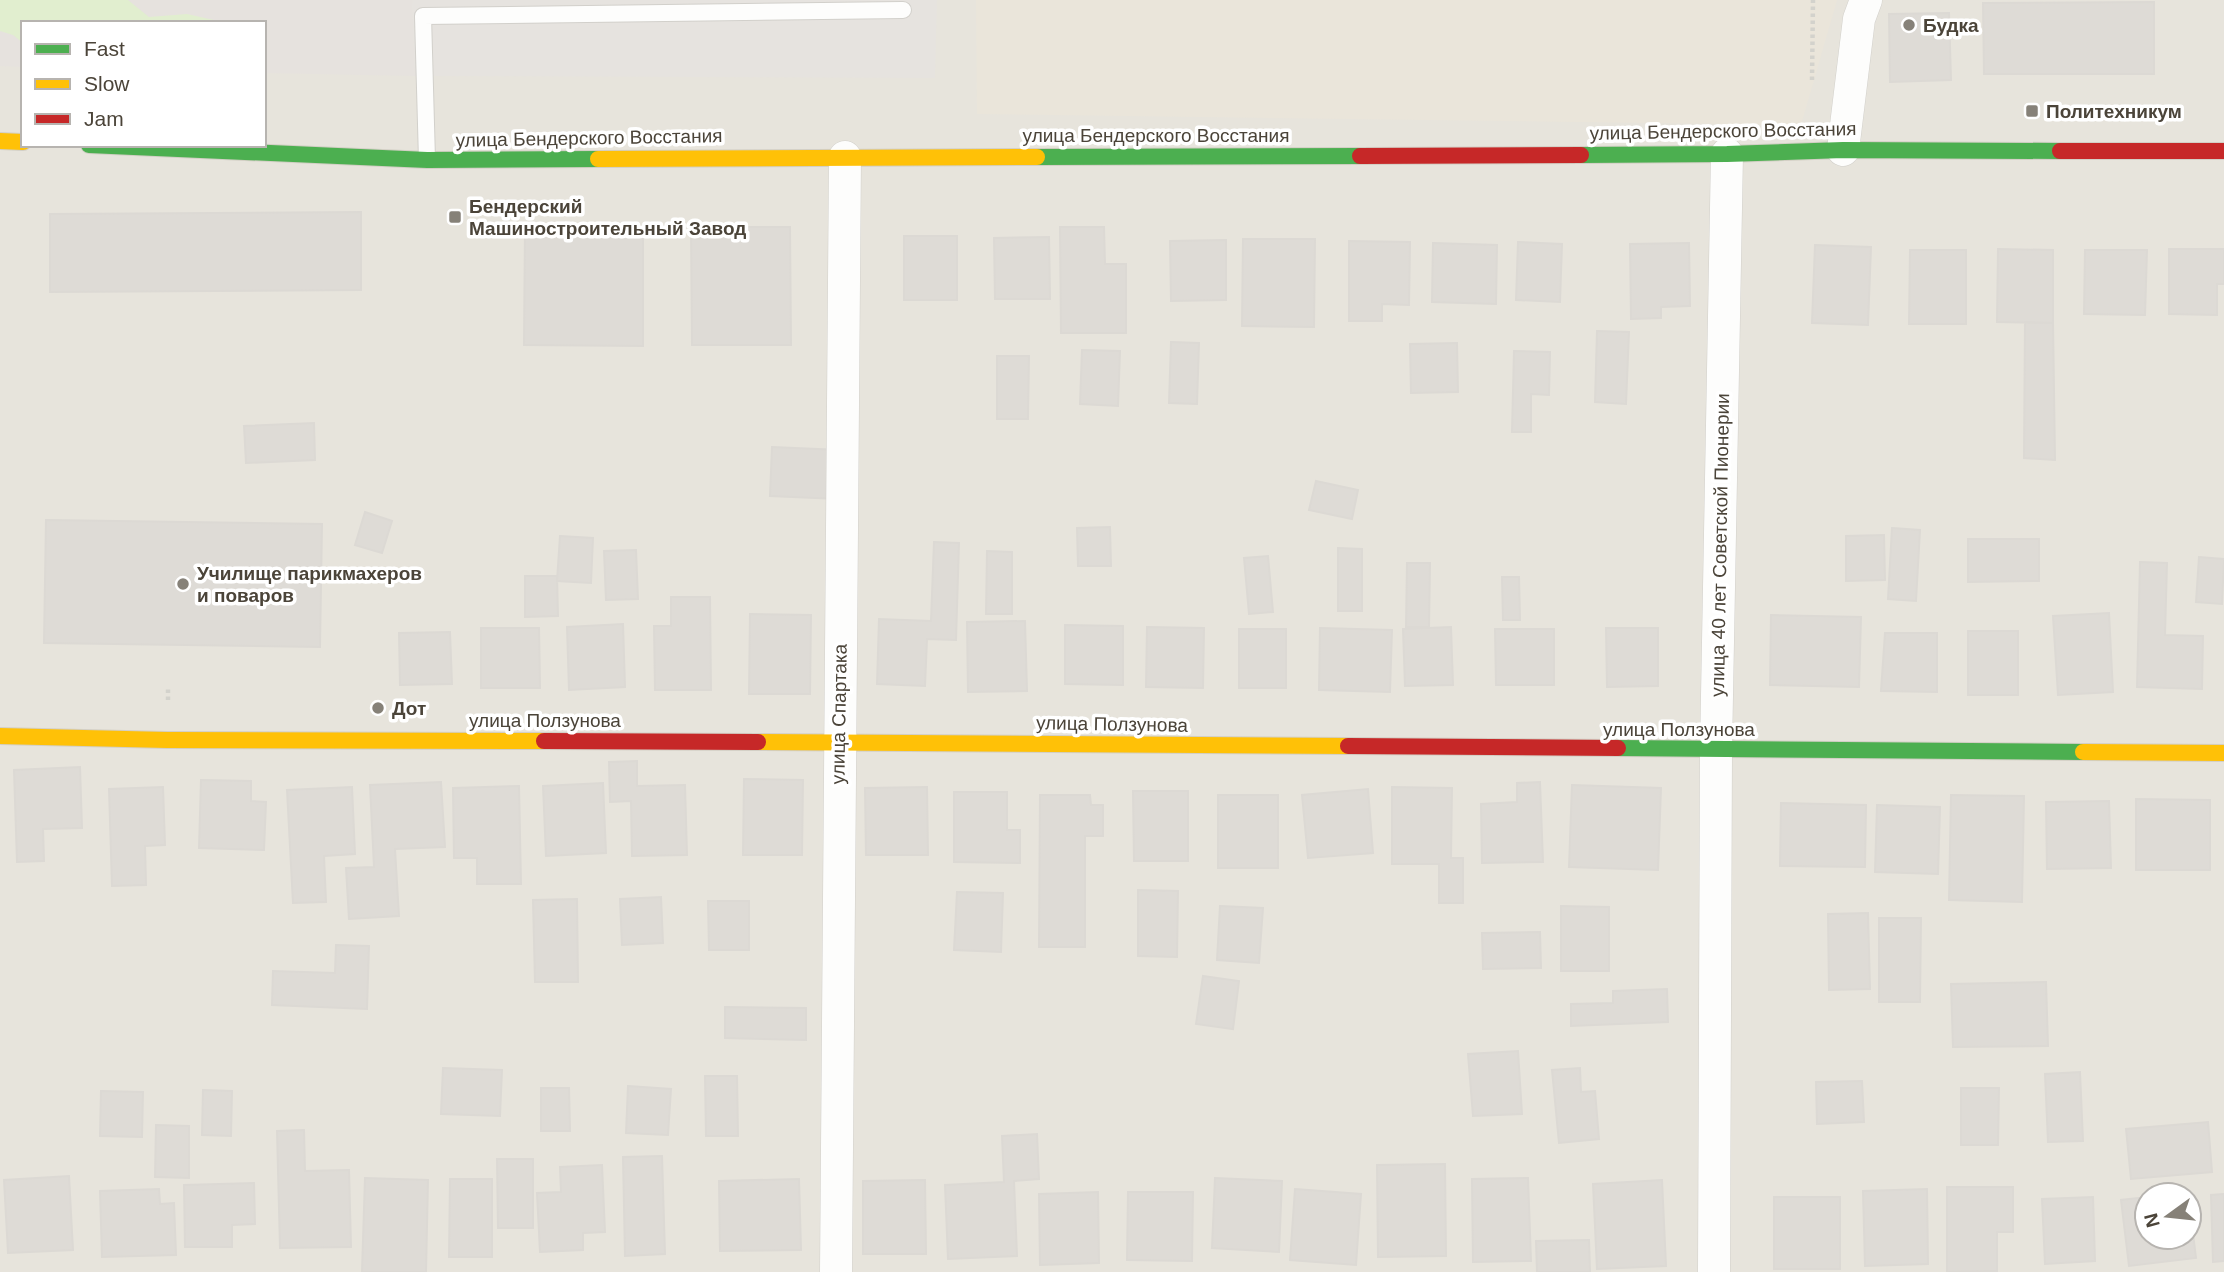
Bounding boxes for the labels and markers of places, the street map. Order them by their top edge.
place label: Будка [1923,15,1979,36]
marker: Будка [1901,17,1917,33]
place label: Политехникум [2046,101,2182,122]
marker: Политехникум [2024,103,2040,119]
place label: Бендерский Машиностроительный Завод [469,196,746,239]
marker: Бендерский Машиностроительный Завод [447,209,463,225]
place label: Училище парикмахеров и поваров [197,563,422,606]
marker: Училище парикмахеров и поваров [175,576,191,592]
place label: Дот [392,698,426,719]
marker: Дот [370,700,386,716]

